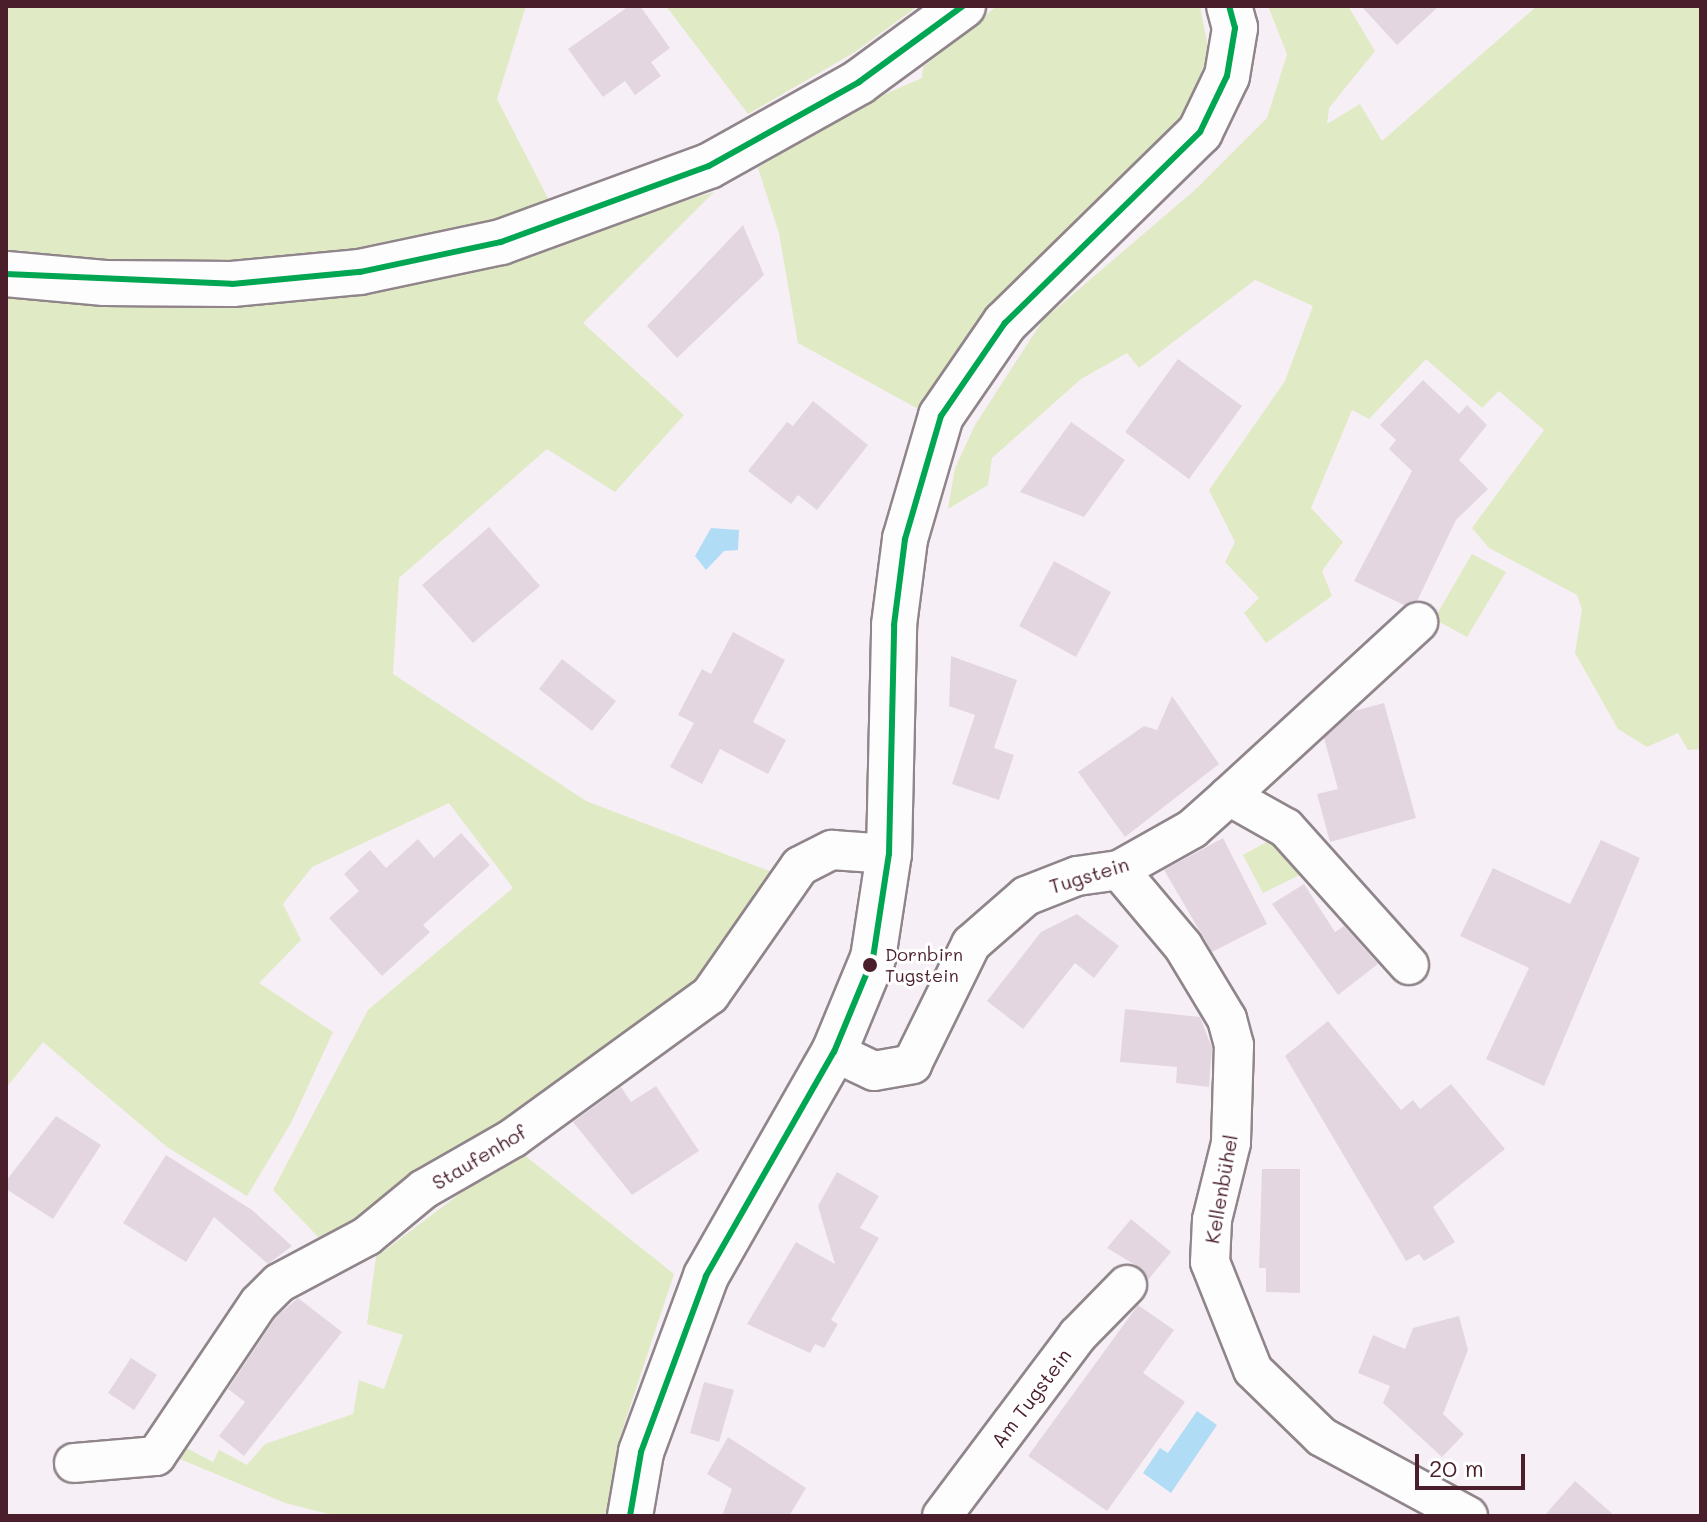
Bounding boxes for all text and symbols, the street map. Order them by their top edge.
street label: Tugstein [1046,852,1132,898]
place label: Dornbirn Tugstein [885,944,963,986]
marker: Dornbirn Tugstein [862,957,878,973]
street label: Staufenhof [428,1120,530,1194]
street label: Kellenbühel [1200,1133,1242,1245]
street label: Am Tugstein [986,1344,1076,1452]
scale bar [1419,1438,1529,1488]
text: 20 m [1429,1452,1484,1483]

